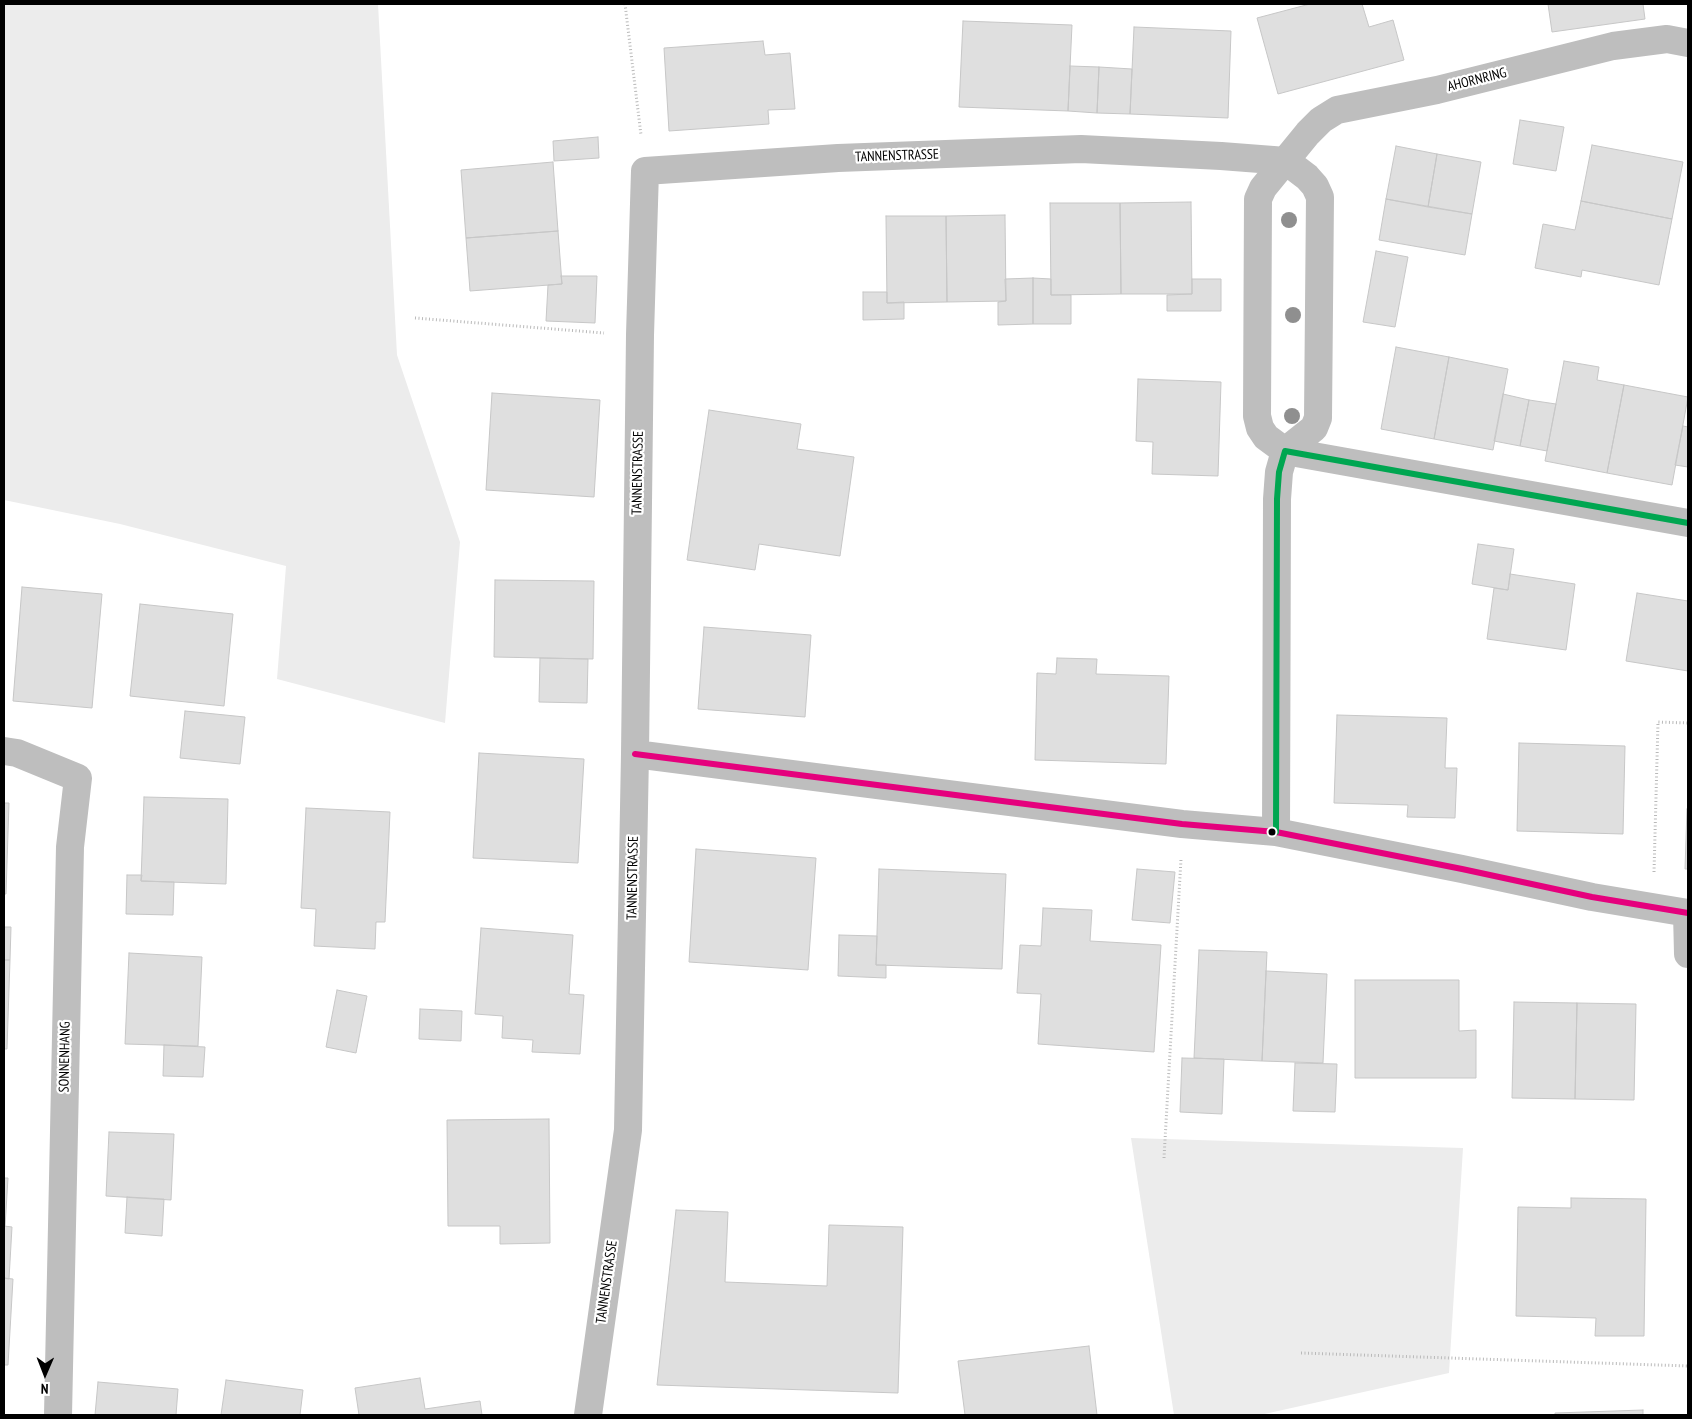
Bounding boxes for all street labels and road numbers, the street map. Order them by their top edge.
street label: AHORNRING [1446,65,1508,95]
street label: TANNENSTRASSE [855,146,939,166]
street label: TANNENSTRASSE [629,431,647,515]
street label: TANNENSTRASSE [624,836,642,920]
street label: SONNENHANG [56,1021,74,1093]
street label: TANNENSTRASSE [593,1239,621,1325]

